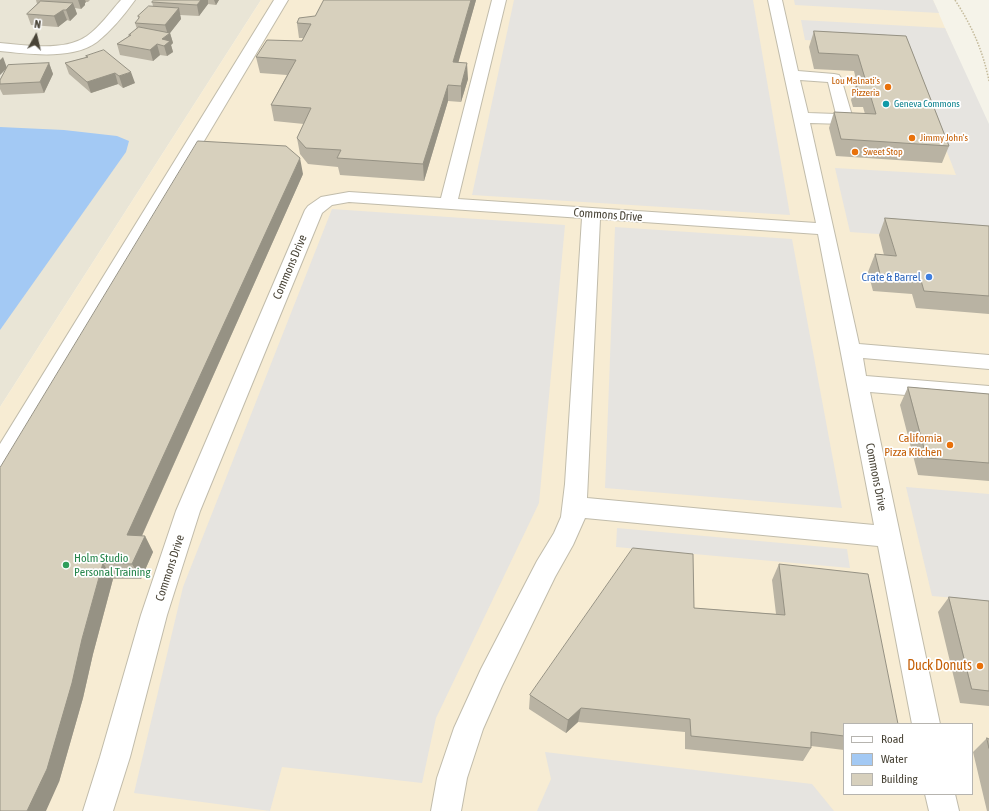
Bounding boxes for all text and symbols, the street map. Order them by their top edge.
north arrow [16,16,56,56]
text: N [34,18,42,31]
place label: Lou Malnati's Pizzeria [831,75,880,98]
marker: Lou Malnati's Pizzeria [883,82,893,92]
place label: Geneva Commons [894,98,960,110]
marker: Geneva Commons [881,99,891,109]
place label: Jimmy John's [920,132,968,144]
marker: Jimmy John's [907,133,917,143]
place label: Sweet Stop [863,146,903,158]
marker: Sweet Stop [850,147,860,157]
street label: Commons Drive [573,205,643,225]
street label: Commons Drive [270,232,310,302]
place label: Crate & Barrel [861,270,921,284]
marker: Crate & Barrel [924,272,934,282]
place label: California Pizza Kitchen [884,431,942,459]
marker: California Pizza Kitchen [945,440,955,450]
street label: Commons Drive [862,442,890,512]
street label: Commons Drive [152,533,188,603]
place label: Holm Studio Personal Training [74,551,151,579]
marker: Holm Studio Personal Training [61,560,71,570]
place label: Duck Donuts [907,658,972,674]
marker: Duck Donuts [975,661,985,671]
legend [843,723,973,795]
text: Road [881,732,904,746]
text: Water [881,752,907,766]
text: Building [881,772,918,786]

